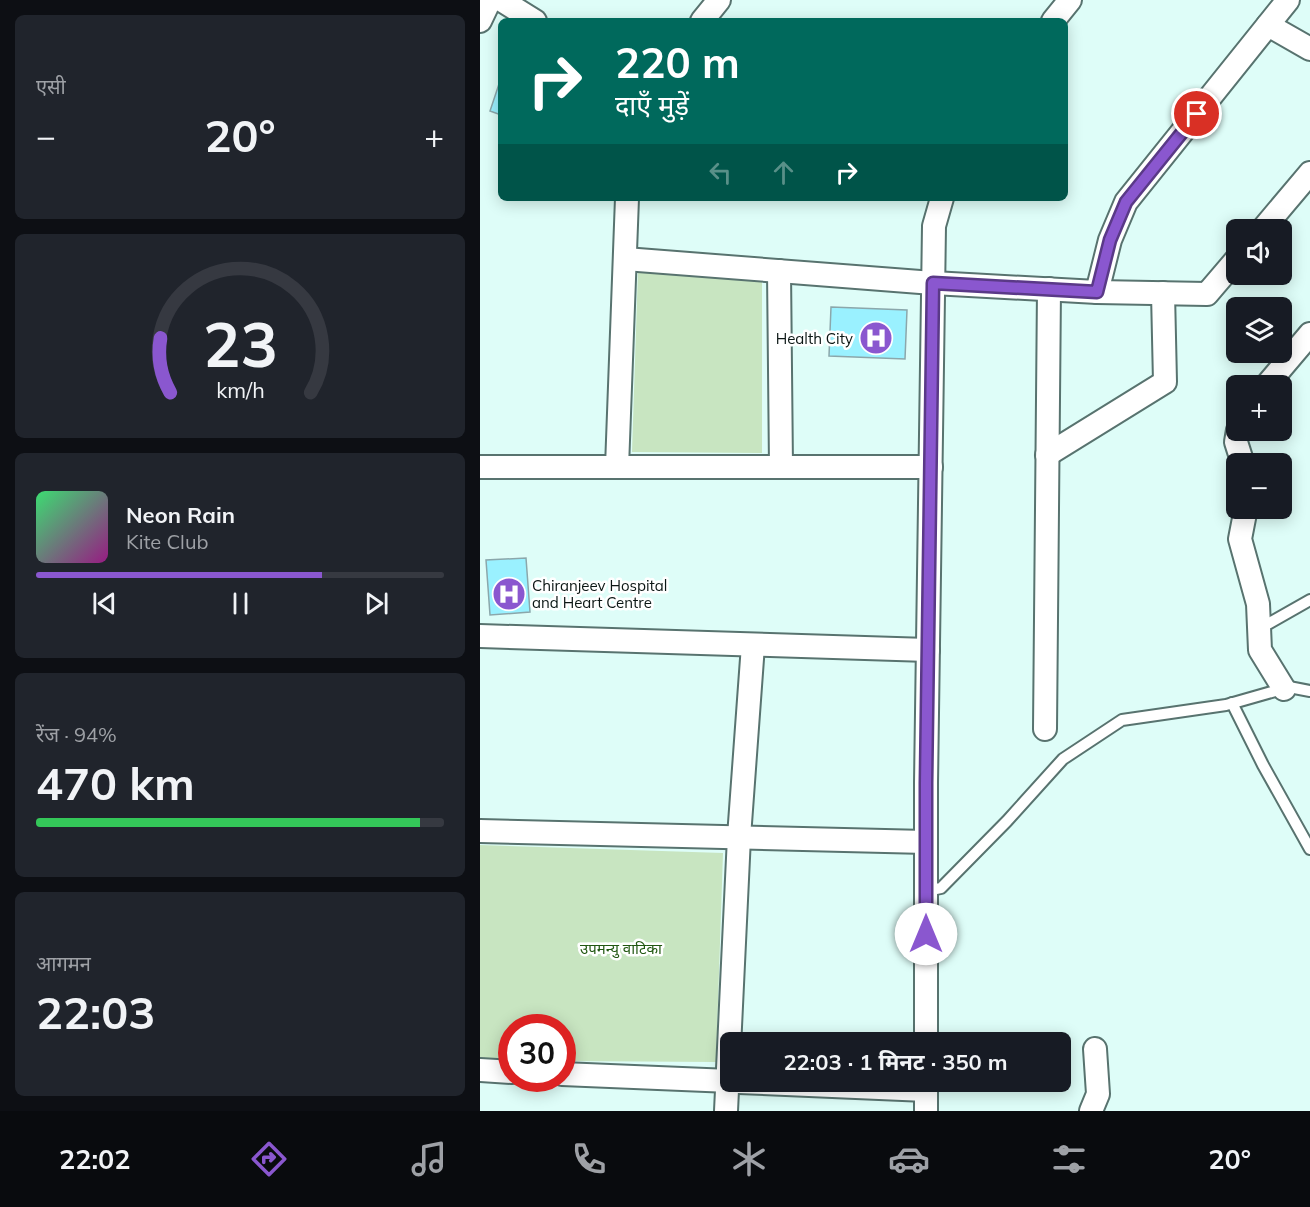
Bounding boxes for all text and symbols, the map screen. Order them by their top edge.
text: 220 m [615,36,740,89]
icon: right [516,42,594,120]
text: एसी [36,74,66,99]
text: दाएँ मुड़ें [615,88,689,122]
pin [1171,88,1222,139]
icon: arrive [1180,97,1213,130]
text: 20° [204,107,276,163]
text: − [36,115,56,156]
text: + [424,115,444,156]
icon: left [704,156,737,189]
icon: ahead [767,156,800,189]
icon: right [830,156,863,189]
map controls [1226,219,1292,519]
button: sound [1226,219,1292,285]
button: layers [1226,297,1292,363]
text: 23 [203,304,277,383]
hospital icon: Health City [858,320,894,356]
place label: Health City [776,329,853,348]
button: + [1226,375,1292,441]
text: km/h [216,377,264,404]
button: − [1226,453,1292,519]
text: Neon Rain [126,501,235,529]
text: Kite Club [126,529,208,554]
hospital icon: Chiranjeev Hospital and Heart Centre [491,576,527,612]
place label: Chiranjeev Hospital and Heart Centre [532,576,667,612]
icon: previous [88,587,121,620]
icon: pause [224,587,257,620]
icon: next [360,587,393,620]
text: रेंज · 94% [36,722,117,747]
text: 470 km [36,755,195,811]
position arrow [894,902,958,966]
park label: उपमन्यु वाटिका [580,939,663,959]
text: आगमन [36,951,91,976]
text: 22:03 [36,984,155,1040]
speed limit sign: 30 [498,1014,576,1092]
text: 22:03 · 1 मिनट · 350 m [783,1048,1008,1076]
icon: directions [248,1138,290,1180]
icon: music [408,1138,450,1180]
icon: phone [568,1138,610,1180]
icon: climate [728,1138,770,1180]
icon: car [888,1138,930,1180]
icon: filters [1048,1138,1090,1180]
text: 22:02 [59,1142,130,1176]
text: 20° [1208,1142,1251,1176]

